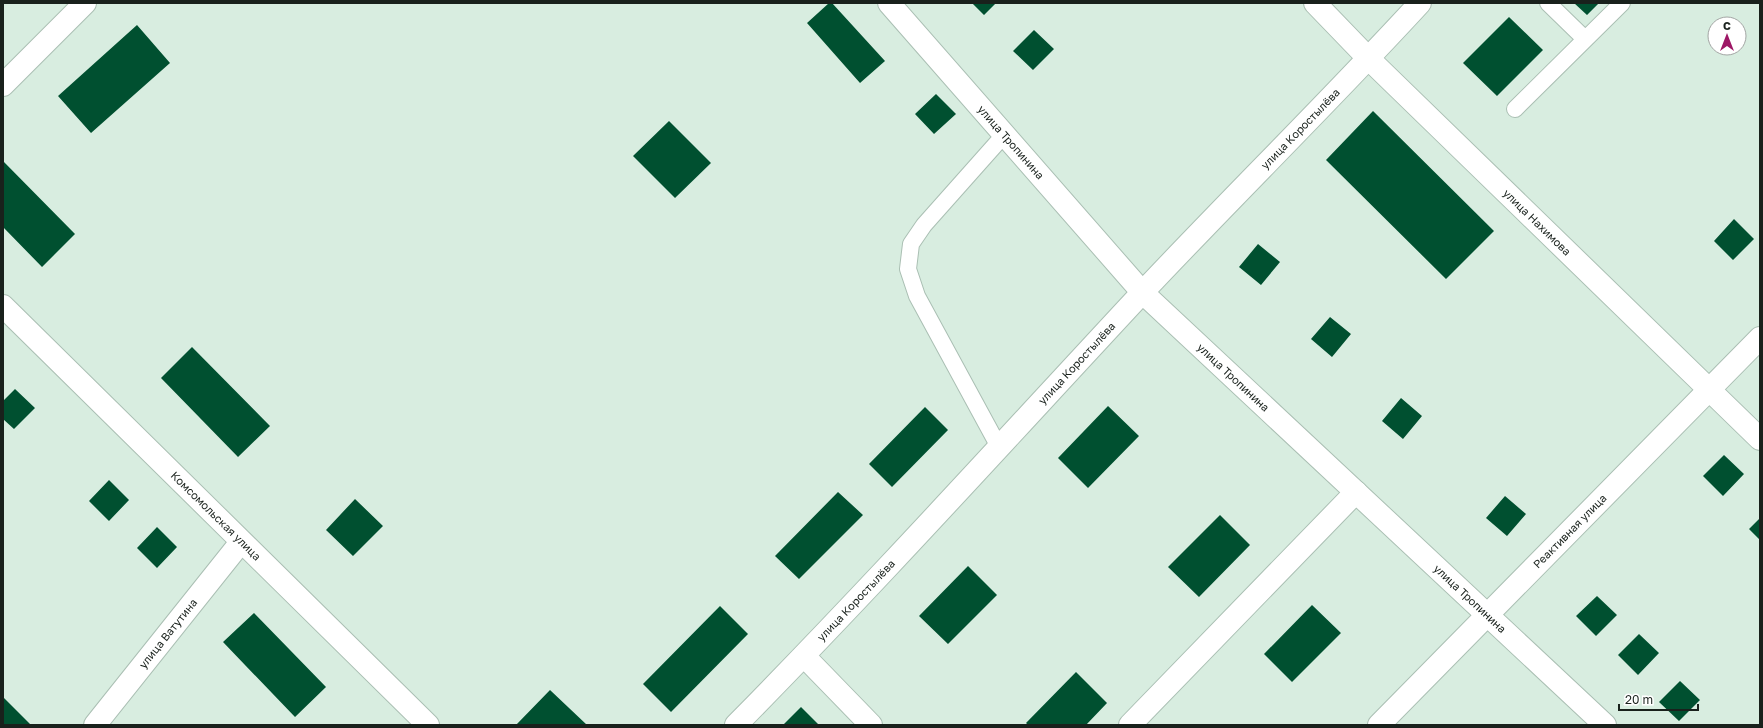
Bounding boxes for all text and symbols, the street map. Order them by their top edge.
north arrow [1707,16,1747,56]
text: С [1723,19,1731,32]
street label: улица Коростылёва [1258,85,1342,171]
street label: улица Тропинина [975,102,1047,181]
street label: улица Нахимова [1501,186,1574,258]
street label: улица Коростылёва [1035,319,1118,407]
street label: улица Тропинина [1195,340,1272,414]
street label: Комсомольская улица [169,468,264,563]
street label: Реактивная улица [1530,491,1609,571]
street label: улица Коростылёва [814,557,897,643]
street label: улица Тропинина [1431,561,1509,635]
street label: улица Ватутина [136,596,199,671]
scale bar [1619,686,1698,712]
text: 20 m [1625,692,1653,707]

